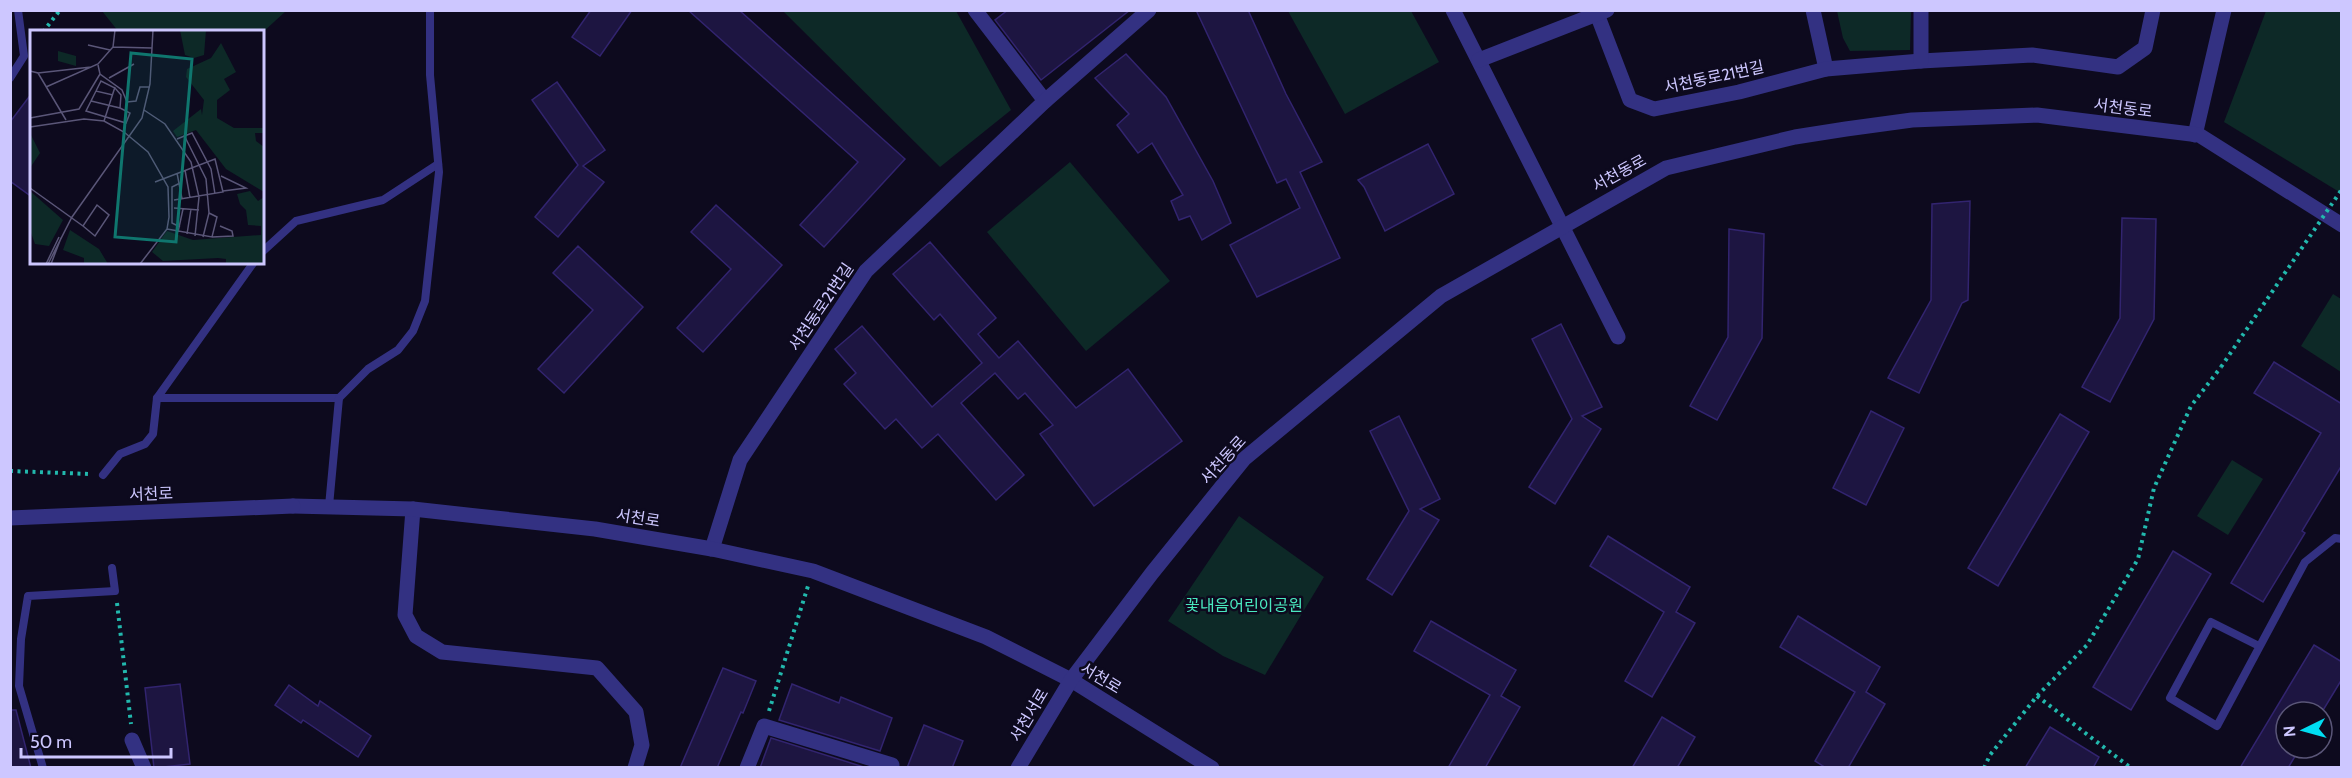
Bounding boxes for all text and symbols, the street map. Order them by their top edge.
inset map [30,30,264,264]
street label: 서천동로21번길 [1662,57,1766,97]
street label: 서천동로 [2093,95,2154,121]
street label: 서천동로 [1589,150,1650,196]
street label: 서천동로21번길 [785,259,857,355]
street label: 서천동로 [1196,432,1250,488]
street label: 서천로 [129,484,174,504]
street label: 서천로 [615,505,662,531]
park label: 꽃내음어린이공원 [1185,596,1303,615]
street label: 서천로 [1077,658,1125,698]
street label: 서천서로 [1006,685,1052,745]
north arrow [2274,700,2334,760]
scale bar [21,721,171,759]
text: N [2280,725,2300,738]
text: 50 m [30,731,72,753]

